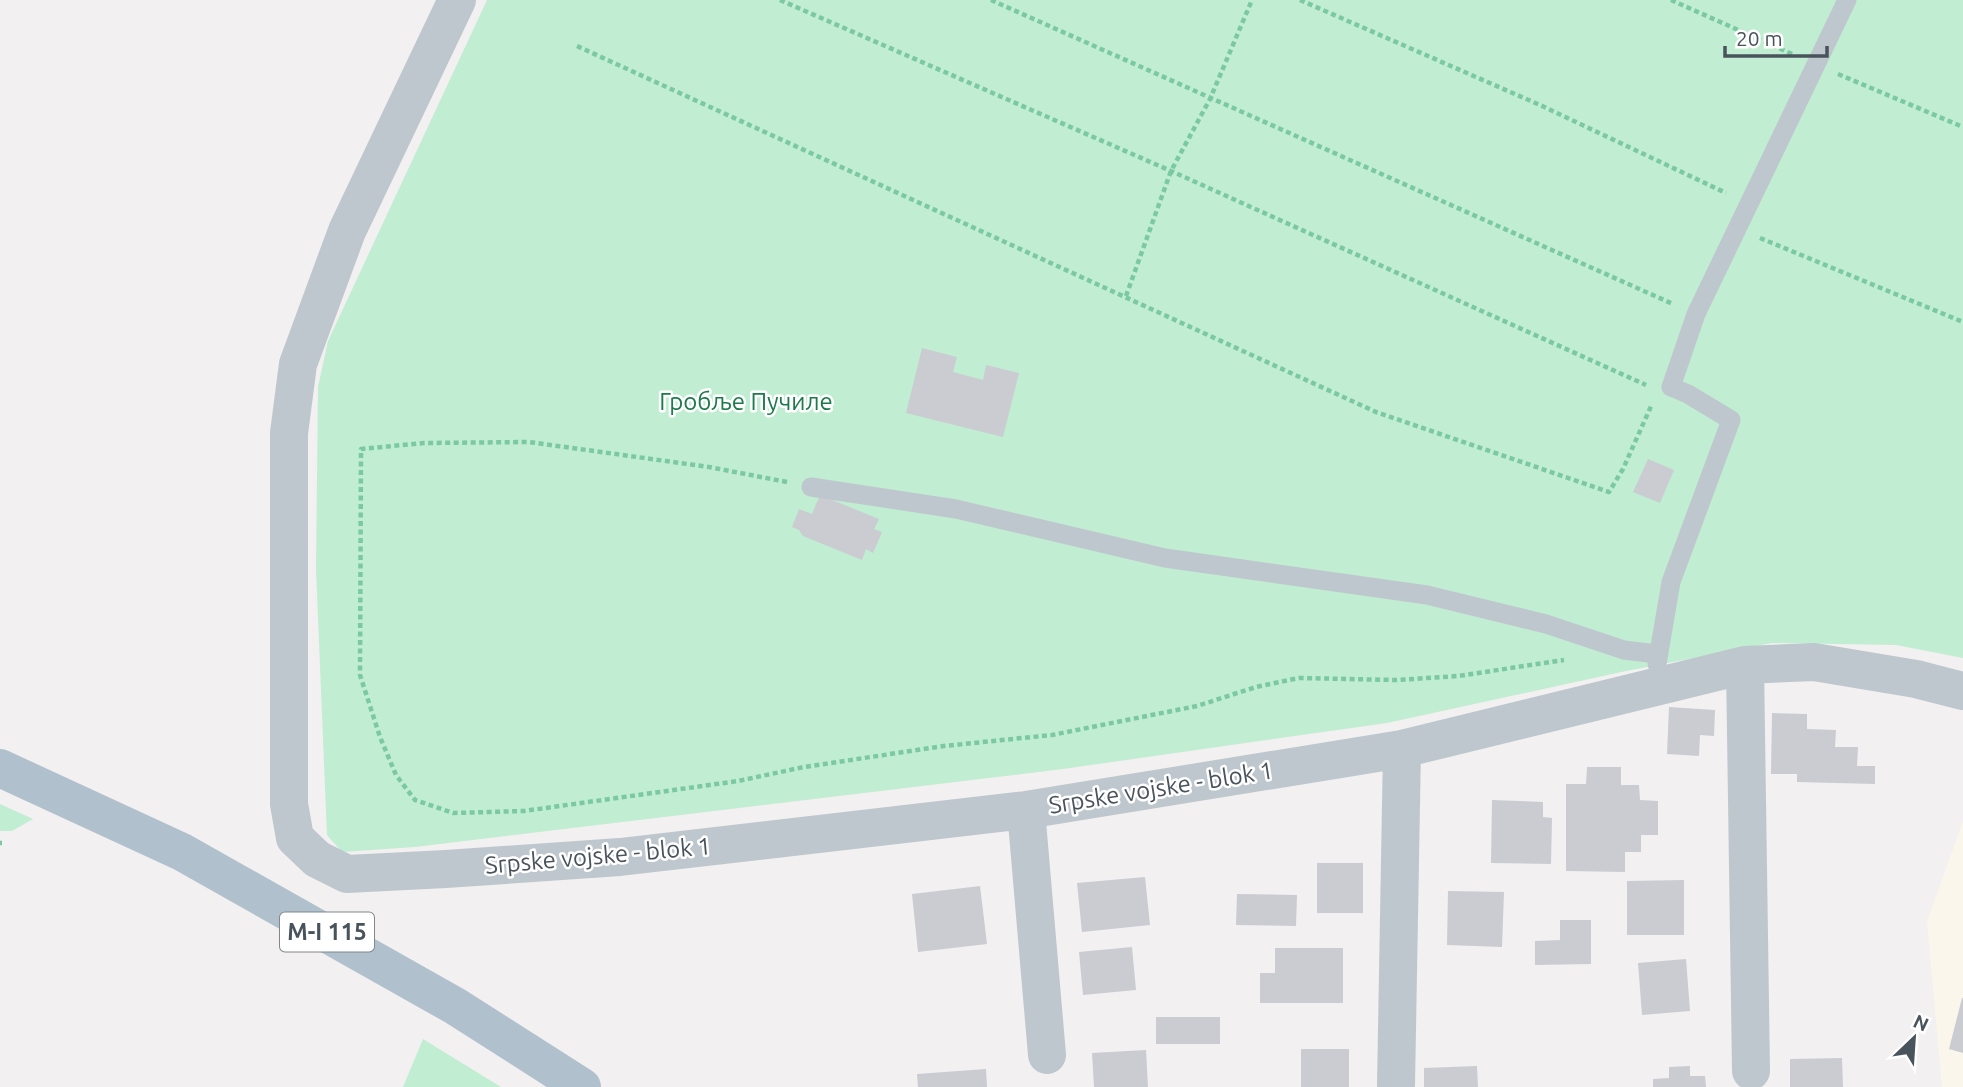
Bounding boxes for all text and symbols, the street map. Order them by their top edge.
scale bar [1725,14,1826,58]
text: 20 m [1736,26,1783,50]
park label: Гробље Пучиле [659,388,833,415]
street label: Srpske vojske - blok 1 [1047,756,1275,819]
street label: Srpske vojske - blok 1 [484,832,712,879]
road number: M-I 115 [280,912,374,951]
north arrow [1879,1003,1949,1073]
text: N [1910,1010,1932,1036]

